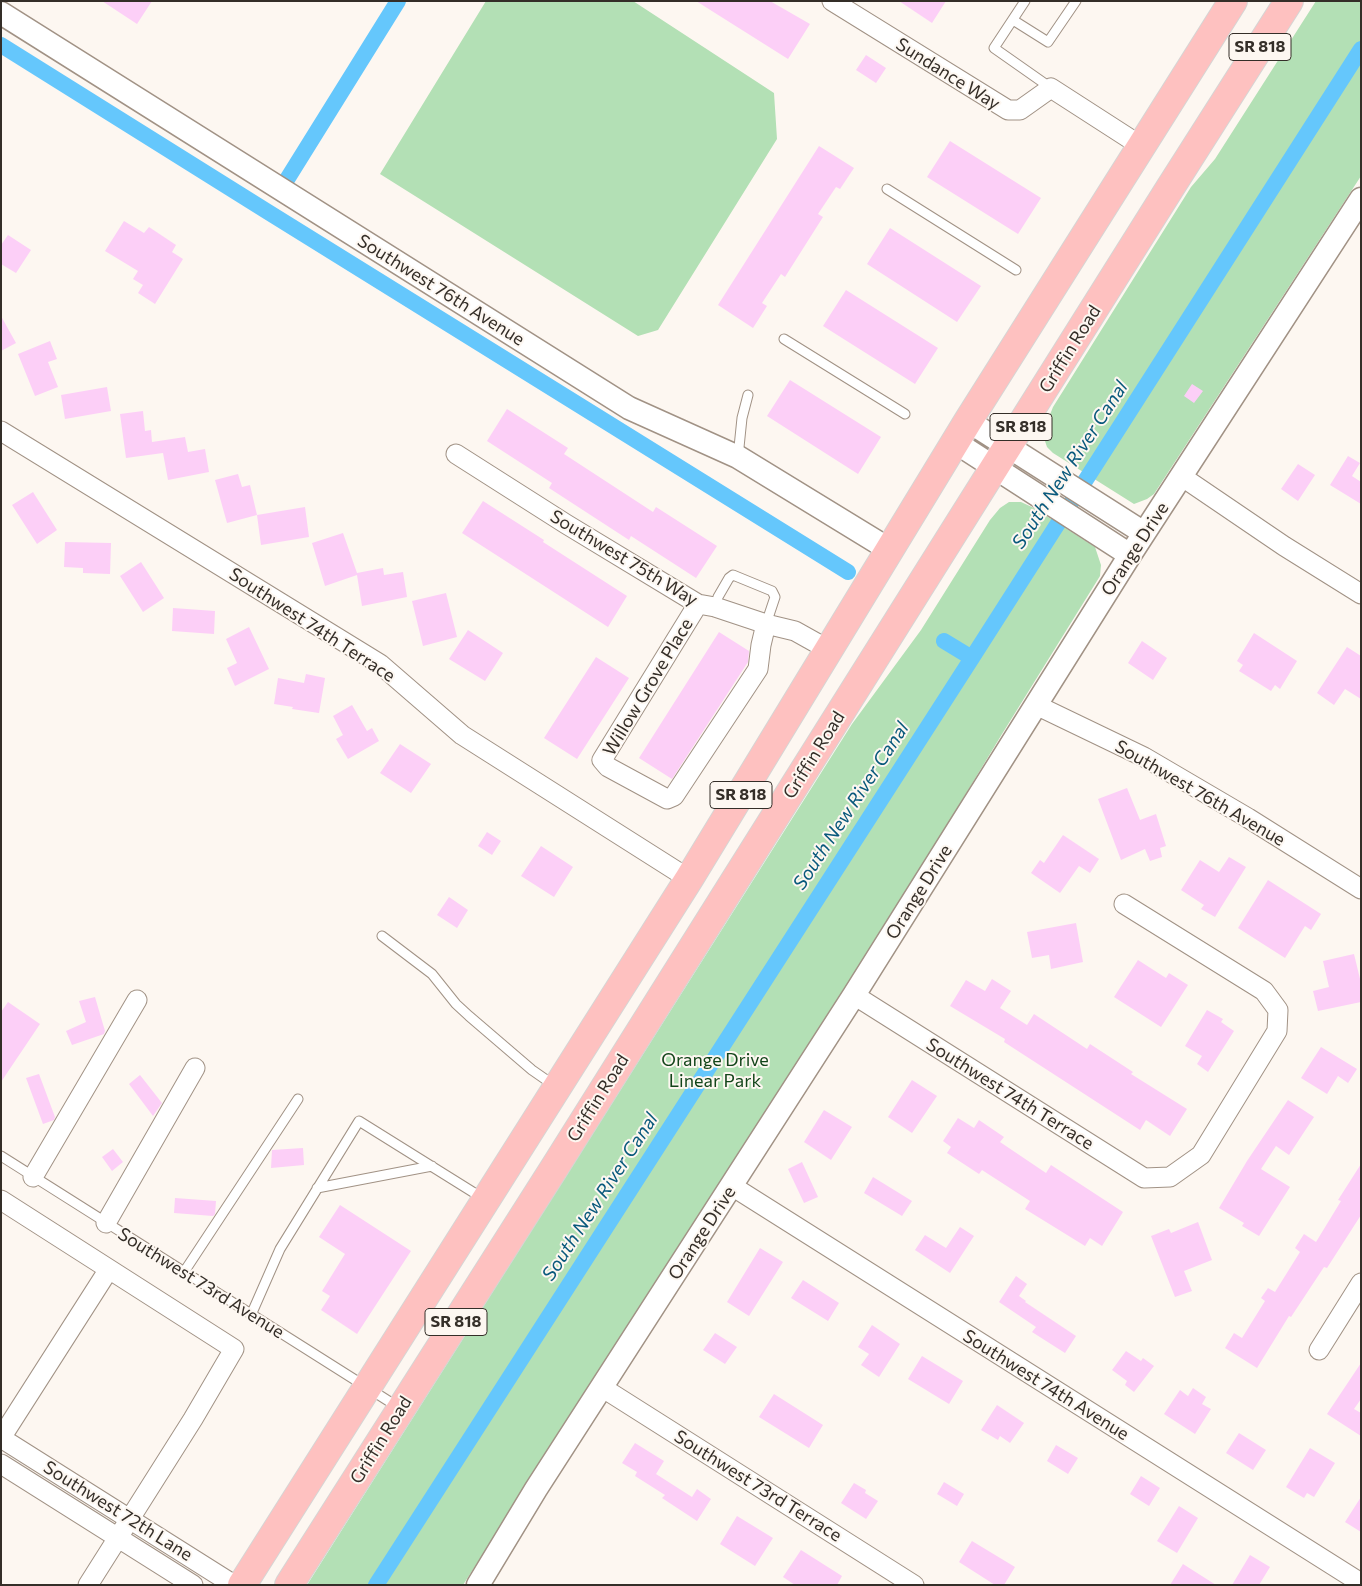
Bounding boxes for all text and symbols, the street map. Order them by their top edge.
street label: Sundance Way [892,33,1004,115]
road number: SR 818 [1229,34,1291,61]
street label: Southwest 76th Avenue [353,230,529,350]
street label: Griffin Road [1035,301,1105,397]
water label: South New River Canal [1007,377,1133,553]
road number: SR 818 [990,414,1052,441]
street label: Orange Drive [1097,498,1173,600]
street label: Southwest 75th Way [546,505,702,611]
street label: Southwest 74th Terrace [225,563,399,687]
street label: Willow Grove Place [598,614,698,760]
street label: Griffin Road [779,707,849,803]
water label: South New River Canal [788,718,914,894]
street label: Southwest 76th Avenue [1111,735,1289,851]
road number: SR 818 [710,782,772,808]
street label: Orange Drive [881,841,957,943]
street label: Southwest 74th Terrace [922,1034,1098,1154]
park label: Orange Drive Linear Park [661,1049,769,1092]
street label: Griffin Road [563,1050,633,1146]
water label: South New River Canal [537,1109,663,1285]
street label: Orange Drive [664,1182,740,1284]
street label: Southwest 73rd Avenue [114,1223,288,1343]
road number: SR 818 [425,1308,487,1335]
street label: Southwest 74th Avenue [959,1325,1133,1445]
street label: Griffin Road [346,1392,416,1488]
street label: Southwest 73rd Terrace [670,1426,846,1546]
street label: Southwest 72th Lane [40,1456,196,1566]

